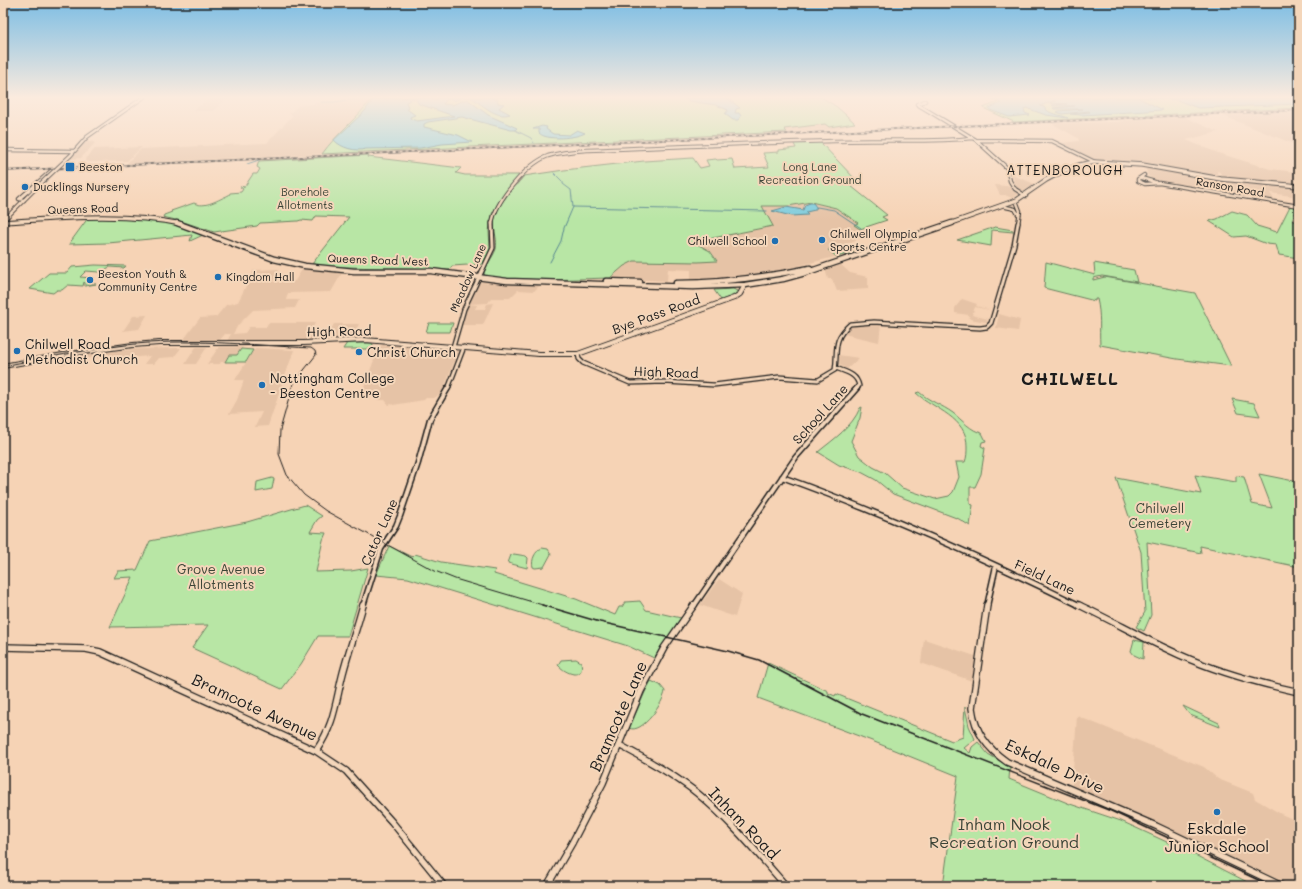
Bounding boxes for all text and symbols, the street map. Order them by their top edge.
place label: Beeston [79,159,122,174]
park label: Long Lane Recreation Ground [758,159,862,187]
marker: Beeston [64,161,76,173]
district label: ATTENBOROUGH [1006,161,1124,178]
street label: Ranson Road [1195,173,1265,200]
place label: Ducklings Nursery [33,179,130,194]
marker: Ducklings Nursery [20,182,30,192]
park label: Borehole Allotments [277,184,333,212]
street label: Queens Road [47,200,119,217]
place label: Chilwell Olympia Sports Centre [830,226,918,254]
place label: Chilwell School [688,233,767,248]
marker: Chilwell Olympia Sports Centre [817,235,827,245]
marker: Chilwell School [770,236,780,246]
street label: Meadow Lane [446,241,489,314]
street label: Queens Road West [327,250,429,269]
place label: Beeston Youth & Community Centre [98,266,198,294]
place label: Kingdom Hall [226,269,295,284]
marker: Kingdom Hall [213,272,223,282]
marker: Beeston Youth & Community Centre [85,275,95,285]
street label: Bye Pass Road [610,290,702,337]
street label: High Road [307,321,371,340]
place label: Chilwell Road Methodist Church [25,335,138,367]
place label: Christ Church [367,343,456,360]
marker: Chilwell Road Methodist Church [12,346,22,356]
marker: Christ Church [354,347,364,357]
street label: High Road [633,362,699,381]
district label: CHILWELL [1021,367,1119,389]
place label: Nottingham College - Beeston Centre [270,369,395,401]
marker: Nottingham College - Beeston Centre [257,380,267,390]
street label: School Lane [788,380,851,447]
street label: Cator Lane [356,496,401,568]
park label: Chilwell Cemetery [1129,499,1192,531]
street label: Field Lane [1012,555,1078,598]
park label: Grove Avenue Allotments [177,560,265,592]
street label: Bramcote Lane [584,657,651,774]
street label: Bramcote Avenue [189,668,322,745]
street label: Eskdale Drive [1002,733,1108,798]
street label: Inham Road [705,782,784,863]
marker: Eskdale Junior School [1212,807,1222,817]
park label: Inham Nook Recreation Ground [929,813,1079,852]
place label: Eskdale Junior School [1165,817,1269,856]

